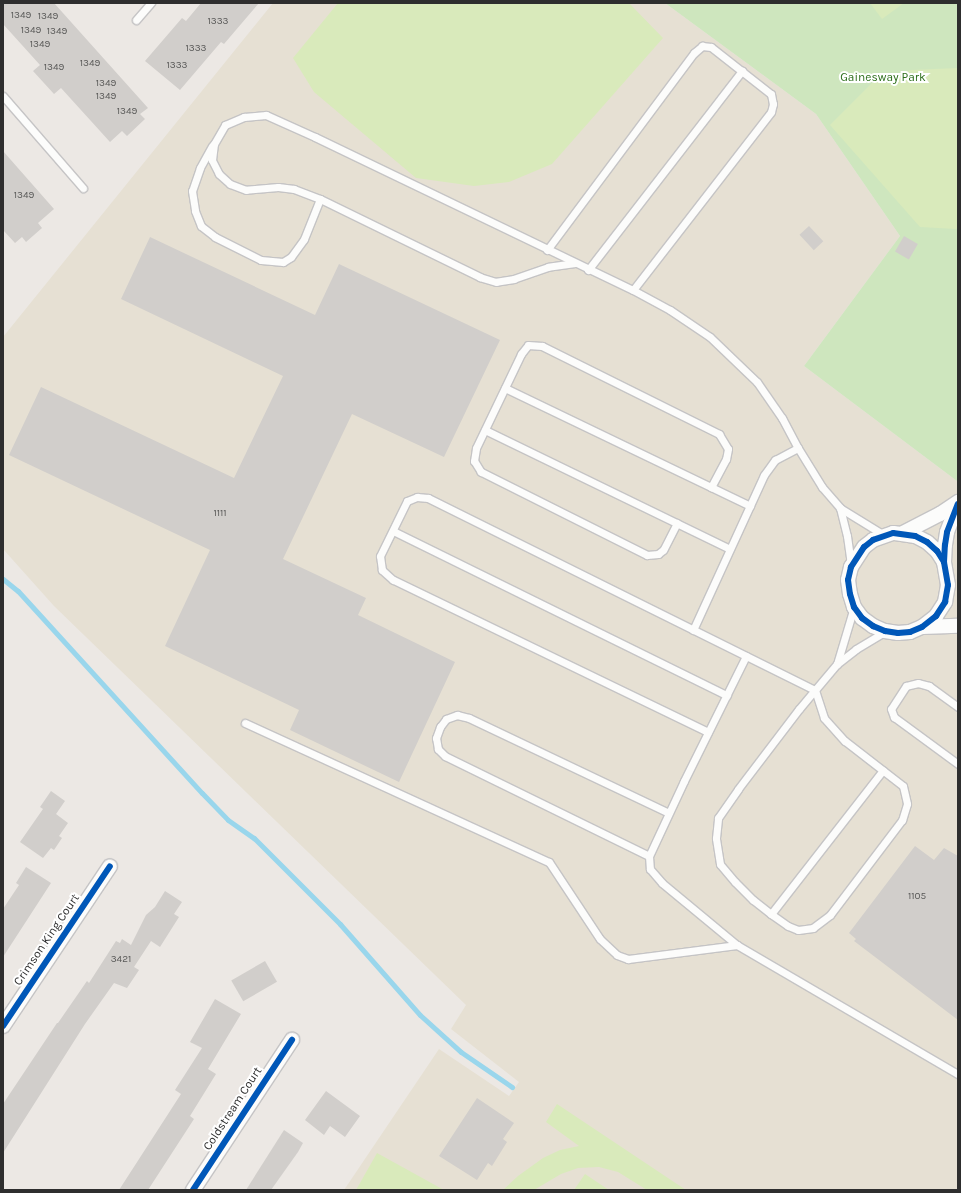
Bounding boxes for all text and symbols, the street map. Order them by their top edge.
house number: 1349 [11,10,31,22]
house number: 1349 [38,11,58,23]
house number: 1333 [207,16,229,28]
house number: 1349 [21,25,41,37]
house number: 1349 [47,26,67,38]
house number: 1349 [30,39,50,51]
house number: 1333 [185,43,207,55]
house number: 1349 [80,58,100,70]
house number: 1333 [166,60,188,72]
house number: 1349 [44,62,64,74]
park label: Gainesway Park [840,71,926,85]
house number: 1349 [96,78,116,90]
house number: 1349 [96,91,116,103]
house number: 1349 [117,106,137,118]
house number: 1349 [14,190,34,202]
house number: 1111 [213,508,227,520]
house number: 1105 [908,891,926,903]
street label: Crimson King Court [11,892,83,988]
house number: 3421 [111,954,131,966]
street label: Coldstream Court [201,1065,265,1153]

